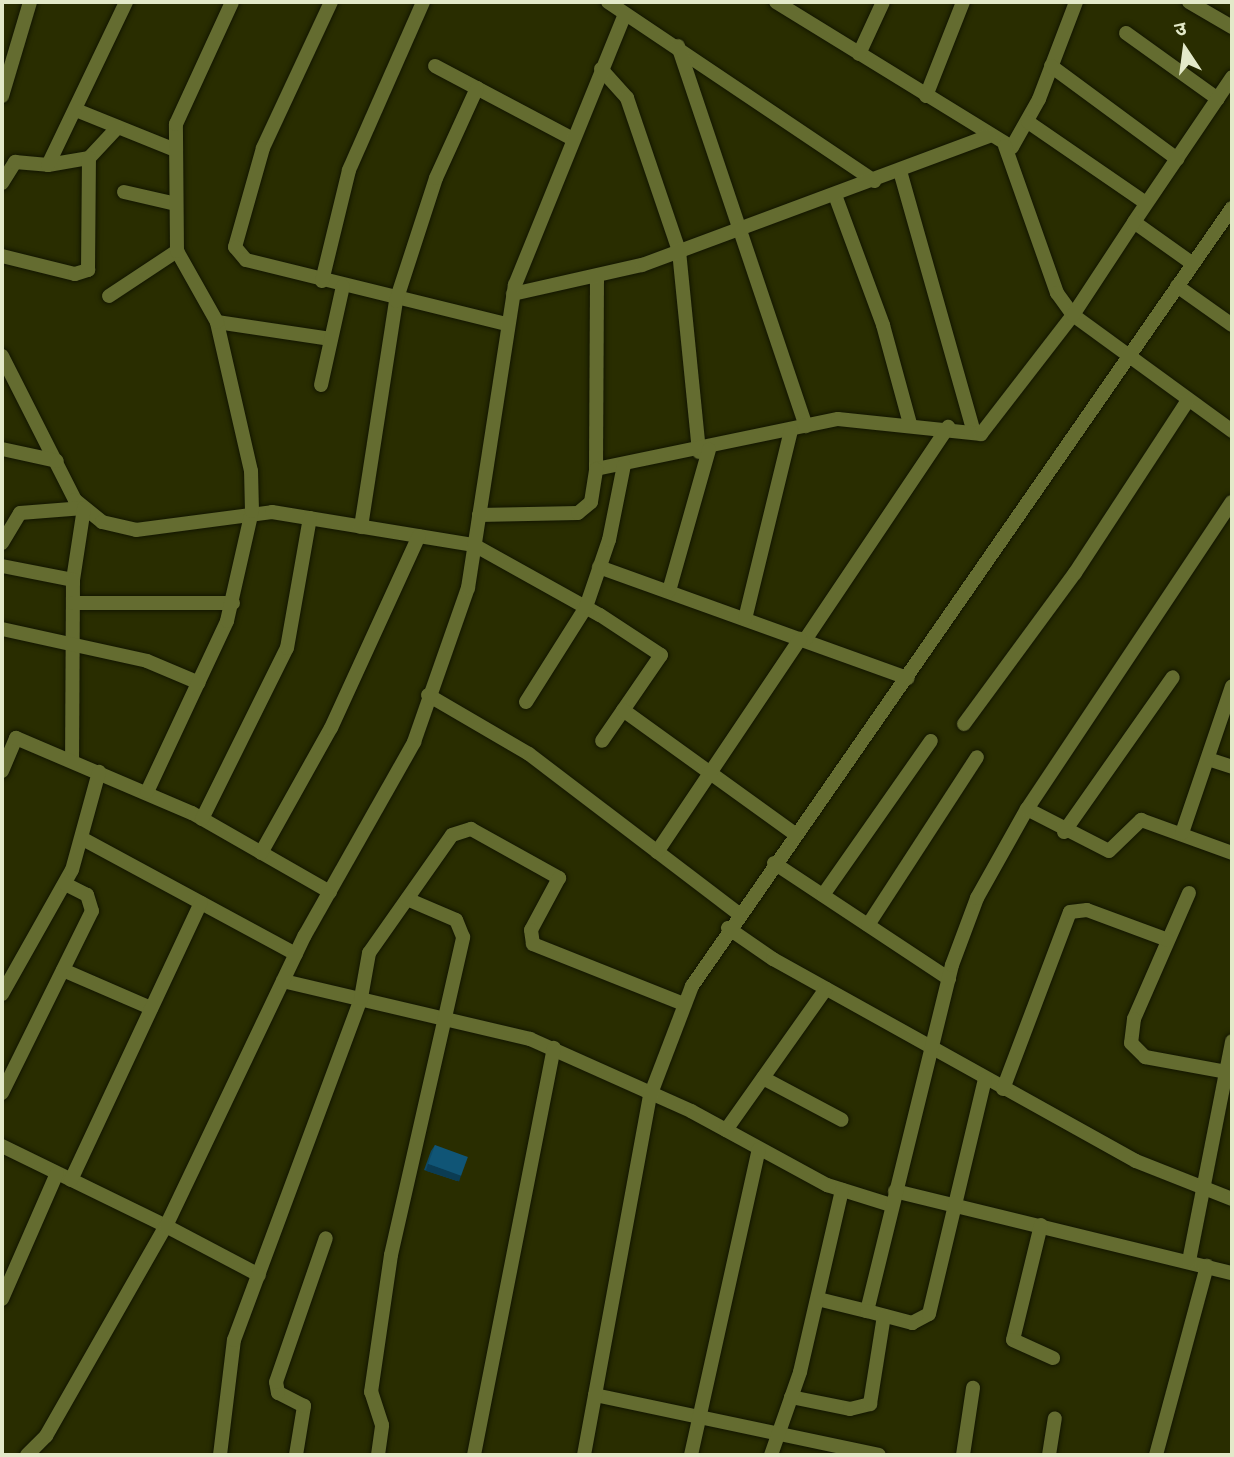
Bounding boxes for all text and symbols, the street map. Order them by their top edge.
north arrow [1150,14,1220,84]
text: उ [1172,15,1189,42]

